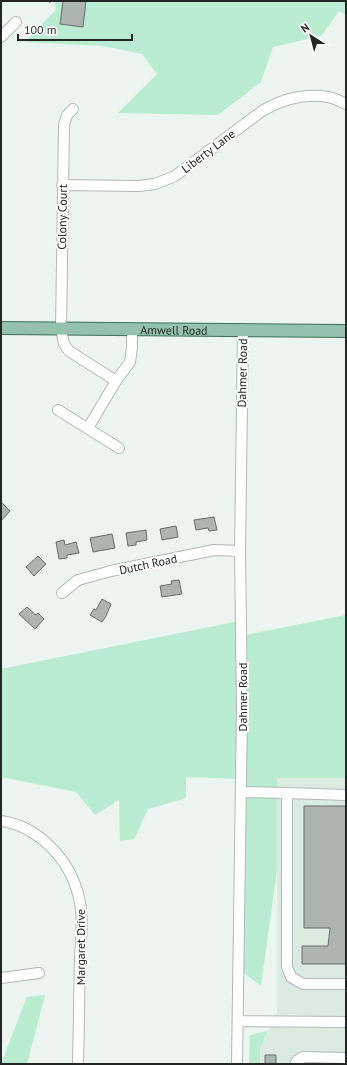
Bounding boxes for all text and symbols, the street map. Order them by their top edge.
scale bar [18,16,132,42]
north arrow [291,16,331,56]
text: N [298,20,312,36]
text: 100 m [24,22,57,37]
street label: Liberty Lane [178,126,238,176]
street label: Colony Court [54,184,70,250]
street label: Amwell Road [140,322,208,337]
street label: Dahmer Road [234,338,250,408]
street label: Dutch Road [118,551,178,577]
street label: Dahmer Road [235,663,250,731]
street label: Margaret Drive [73,909,88,985]

